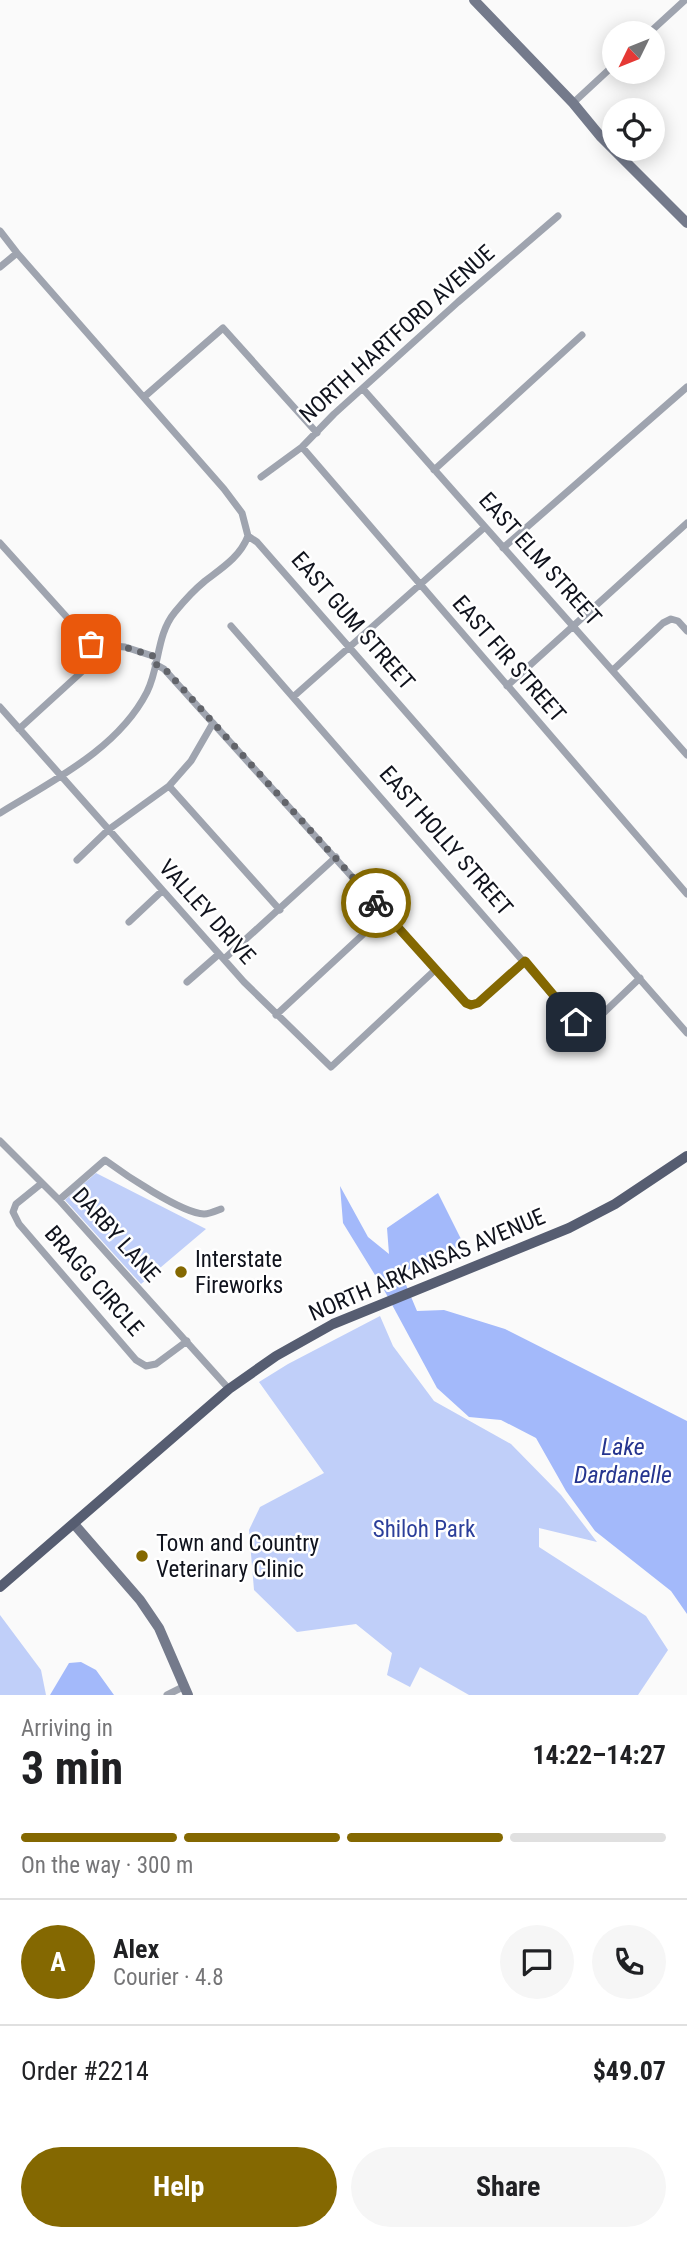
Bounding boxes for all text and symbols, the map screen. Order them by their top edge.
north arrow [602,21,665,84]
map controls [602,21,665,161]
button: locate [602,98,665,161]
street label: NORTH HARTFORD AVENUE [294,239,500,429]
street label: EAST ELM STREET [473,487,607,631]
street label: EAST GUM STREET [286,547,420,695]
street label: EAST FIR STREET [447,590,571,728]
pin [61,614,121,674]
icon: bag [72,625,110,663]
street label: EAST HOLLY STREET [374,761,518,921]
street label: VALLEY DRIVE [153,854,261,970]
courier [341,868,411,938]
icon: bike [357,884,395,922]
pin [546,992,606,1052]
icon: home [557,1003,595,1041]
street label: DARBY LANE [67,1182,165,1288]
street label: NORTH ARKANSAS AVENUE [305,1203,549,1327]
street label: BRAGG CIRCLE [39,1221,149,1341]
place label: Interstate Fireworks [195,1246,283,1299]
marker: Interstate Fireworks [173,1264,189,1280]
water label: Lake Dardanelle [574,1433,672,1489]
park label: Shiloh Park [373,1516,476,1543]
place label: Town and Country Veterinary Clinic [156,1530,319,1583]
marker: Town and Country Veterinary Clinic [134,1548,150,1564]
text: Arriving in [21,1715,113,1742]
text: 14:22–14:27 [532,1740,666,1770]
text: 3 min [21,1741,123,1795]
text: On the way · 300 m [21,1852,193,1879]
button: chat [500,1925,574,1999]
button: phone [592,1925,666,1999]
text: Alex [113,1934,159,1964]
text: A [50,1947,66,1977]
text: Courier · 4.8 [113,1964,224,1991]
text: Order #2214 [21,2056,149,2086]
text: $49.07 [593,2056,666,2086]
button: Help [21,2147,337,2227]
button: Share [351,2147,666,2227]

